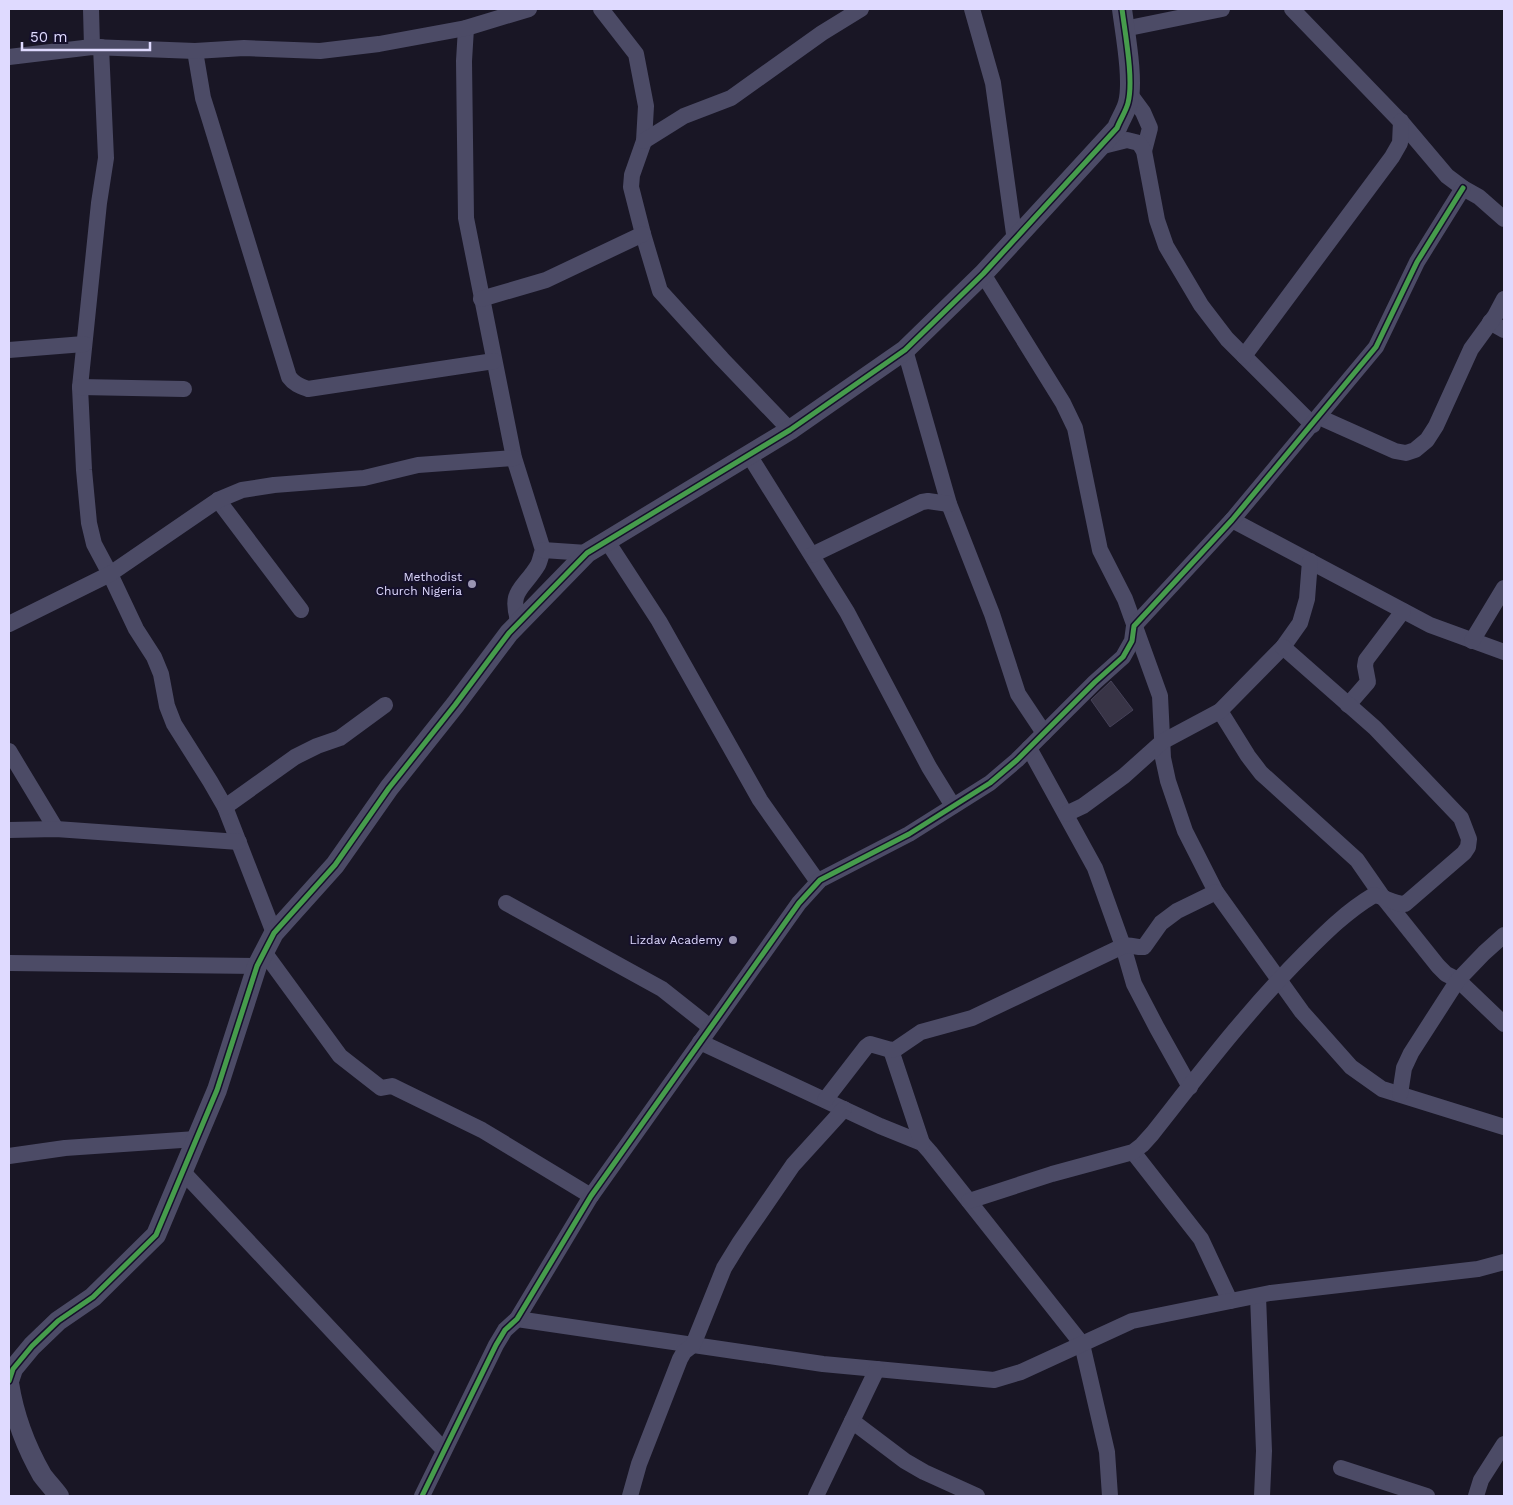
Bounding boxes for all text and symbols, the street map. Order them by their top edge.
scale bar [22,20,150,52]
text: 50 m [30,28,67,46]
place label: Methodist Church Nigeria [376,570,462,598]
marker: Methodist Church Nigeria [466,578,478,590]
place label: Lizdav Academy [629,933,724,947]
marker: Lizdav Academy [727,934,739,946]

